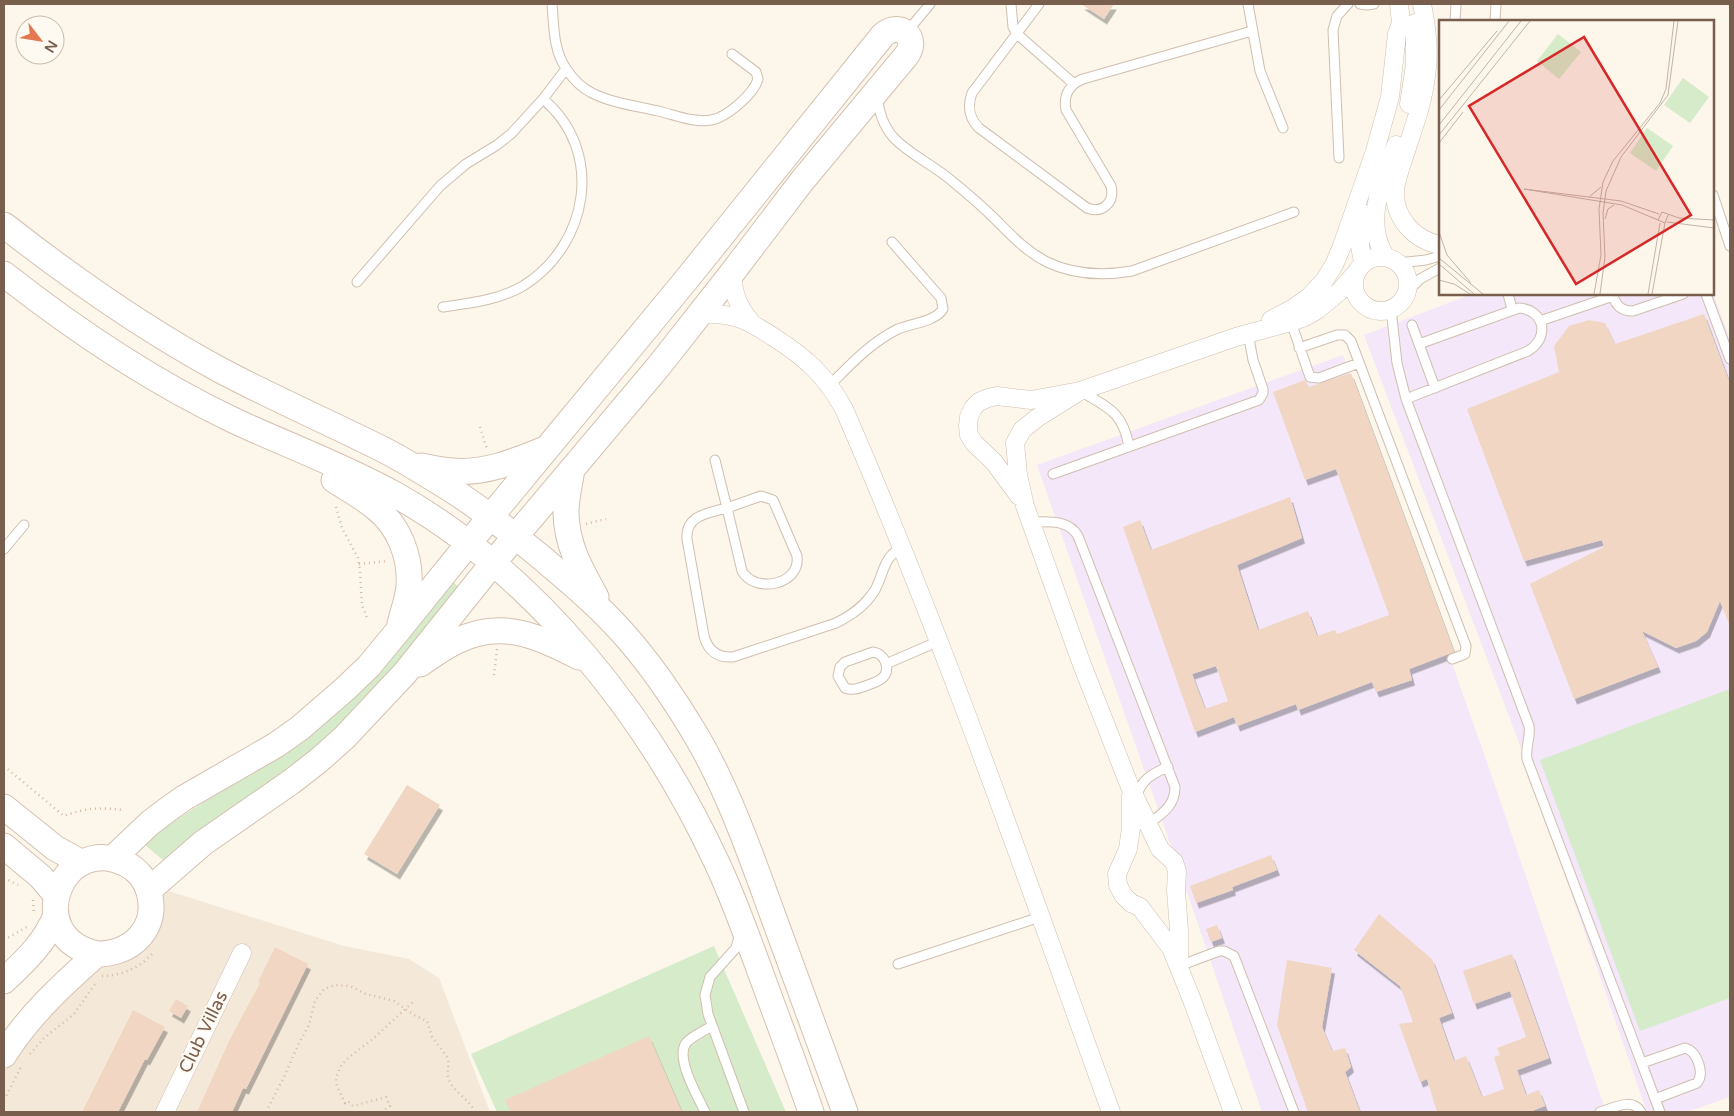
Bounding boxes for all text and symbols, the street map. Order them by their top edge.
north arrow [15,15,65,65]
inset map [1439,20,1714,295]
text: N [41,37,61,56]
street label: Club Villas [174,987,232,1077]

